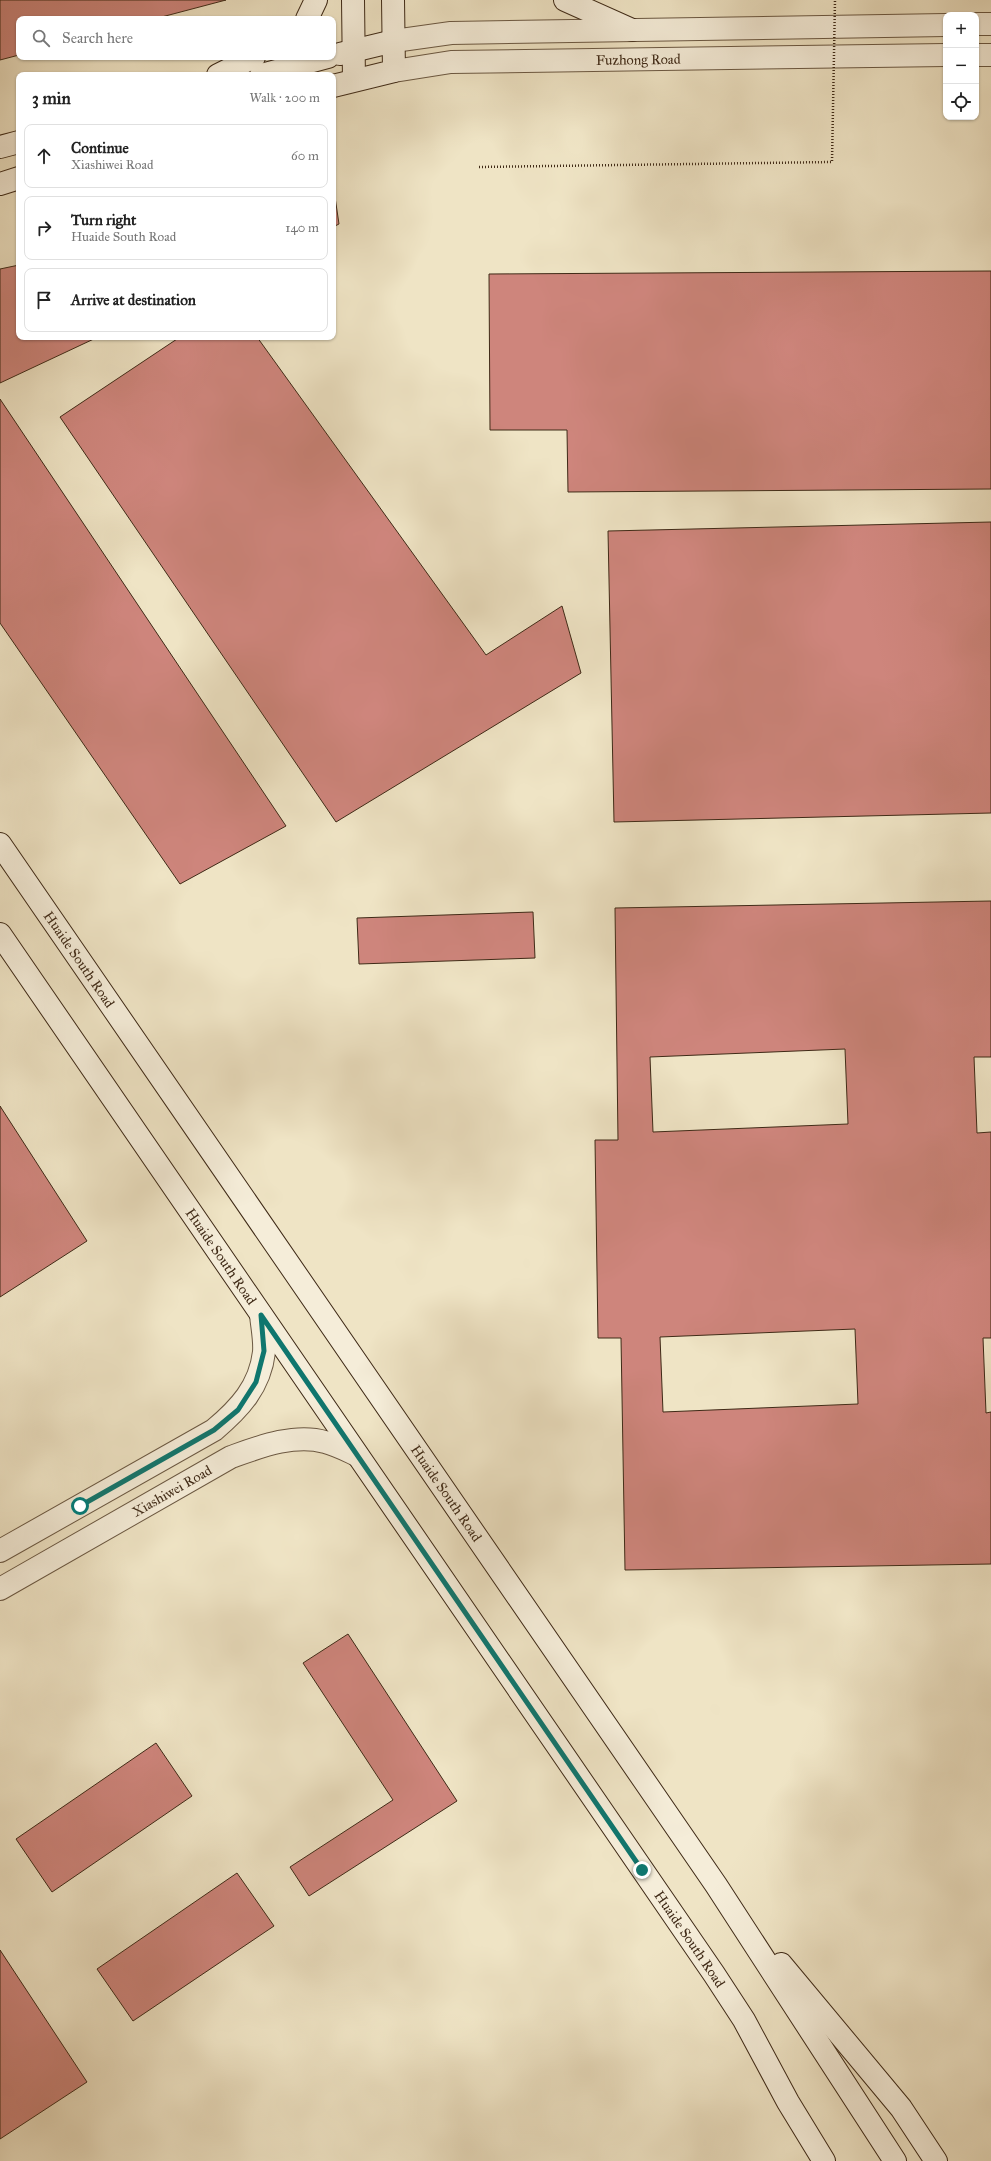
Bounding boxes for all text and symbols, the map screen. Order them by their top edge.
map controls [943,12,979,120]
button: + [943,12,979,48]
search box [16,16,336,60]
icon: search [30,27,52,49]
text: Search here [62,29,133,47]
button: − [943,48,979,84]
street label: Fuzhong Road [596,51,681,69]
button: locate [943,84,979,120]
text: 3 min [32,88,71,109]
text: Walk · 200 m [250,90,320,106]
text: Continue [71,139,129,157]
icon: ahead [33,145,55,167]
text: 60 m [291,148,319,164]
text: Xiashiwei Road [71,157,153,173]
text: Turn right [71,211,136,229]
icon: right [33,217,55,239]
text: 140 m [285,220,319,236]
text: Huaide South Road [71,229,176,245]
icon: arrive [33,289,55,311]
text: Arrive at destination [71,291,196,309]
street label: Huaide South Road [40,908,118,1011]
street label: Huaide South Road [182,1205,260,1308]
street label: Huaide South Road [407,1442,485,1545]
street label: Xiashiwei Road [129,1462,215,1521]
route start [71,1497,89,1515]
route end [633,1861,651,1879]
street label: Huaide South Road [650,1888,728,1991]

